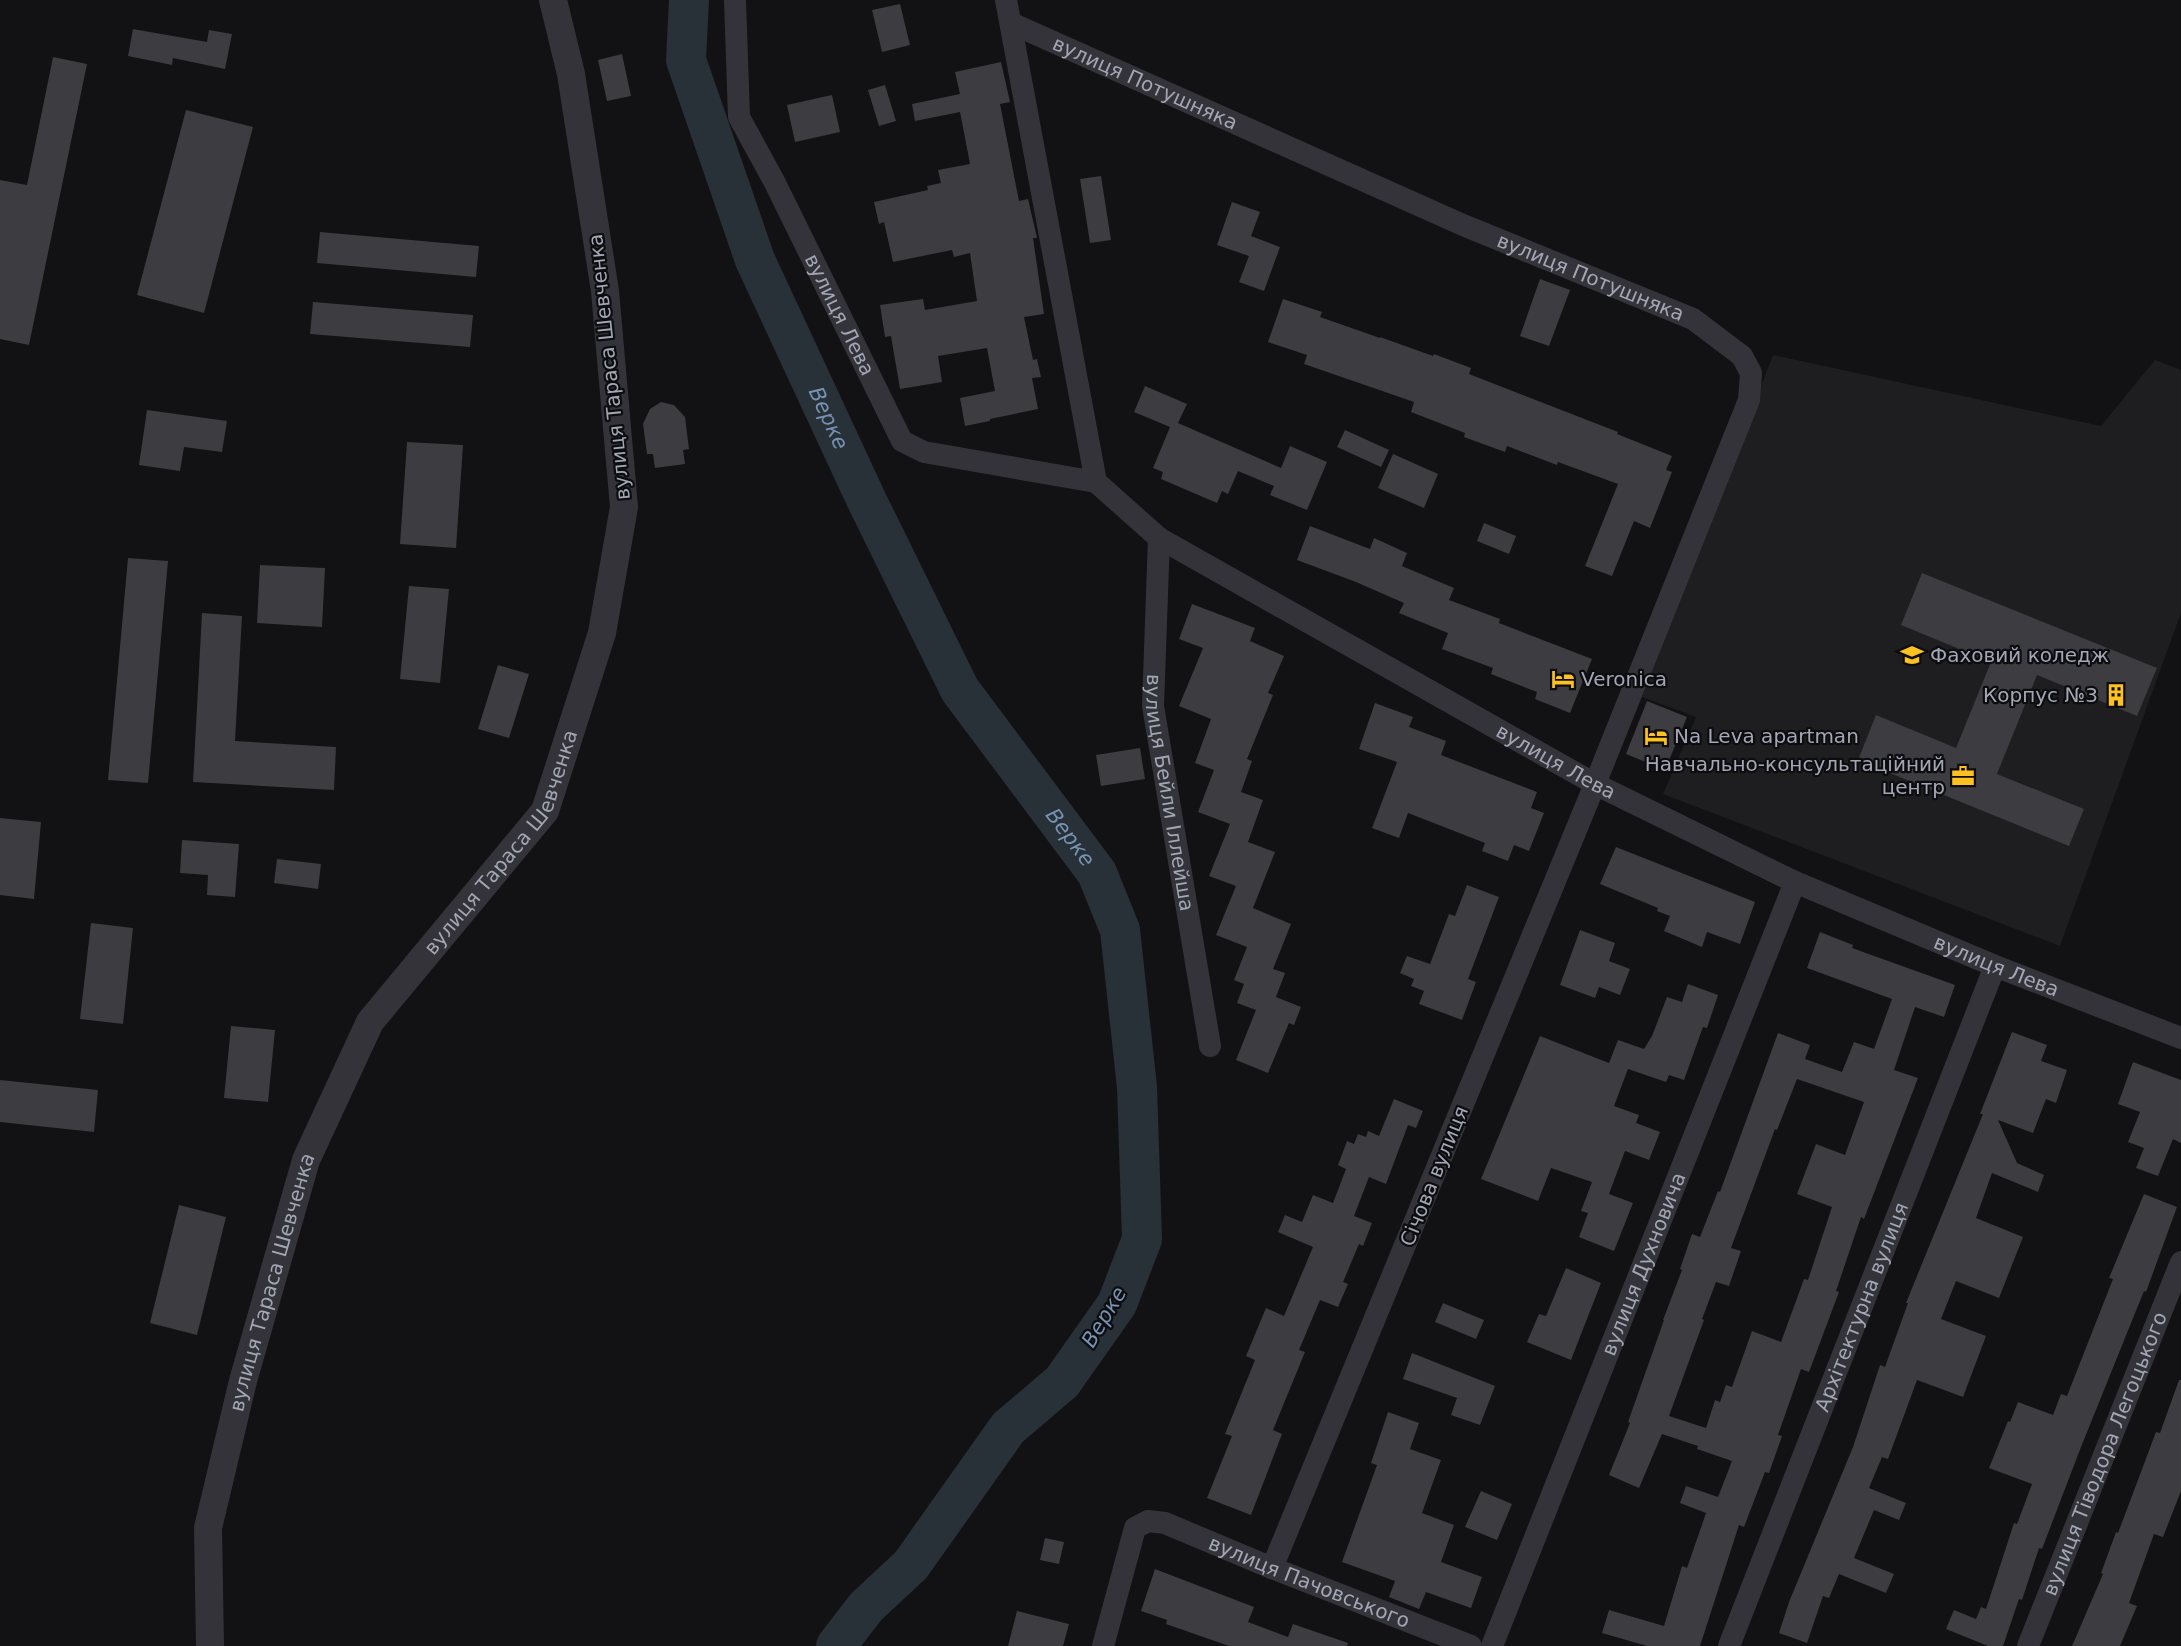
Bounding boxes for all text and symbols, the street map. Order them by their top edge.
street label: вулиця Потушняка [1049,31,1241,135]
street label: вулиця Потушняка [1494,228,1688,326]
street label: вулиця Тараса Шевченка [583,233,635,501]
street label: вулиця Лева [800,250,880,380]
water label: Верке [804,383,853,453]
school or university icon: Фаховий коледж [1899,642,1925,668]
place label: Фаховий коледж [1930,643,2109,667]
hotel icon: Veronica [1550,666,1576,692]
place label: Veronica [1581,667,1667,691]
street label: вулиця Бейли Іллейша [1141,673,1199,913]
building icon: Корпус №3 [2103,682,2129,708]
place label: Корпус №3 [1983,683,2098,707]
street label: вулиця Лева [1492,719,1620,804]
hotel icon: Na Leva apartman [1643,723,1669,749]
place label: Na Leva apartman [1674,724,1859,748]
street label: вулиця Тараса Шевченка [419,727,582,960]
place label: Навчально-консультаційний центр [1645,752,1945,799]
office icon: Навчально-консультаційний центр [1950,763,1976,789]
water label: Верке [1041,804,1100,871]
street label: вулиця Лева [1930,930,2063,1002]
street label: Січова вулиця [1395,1102,1473,1250]
street label: вулиця Тараса Шевченка [224,1149,320,1414]
street label: вулиця Духновича [1596,1169,1691,1359]
street label: Архітектурна вулиця [1810,1199,1913,1415]
water label: Верке [1077,1282,1131,1352]
street label: вулиця Тіводора Легоцького [2037,1308,2172,1599]
street label: вулиця Пачовського [1205,1531,1413,1633]

